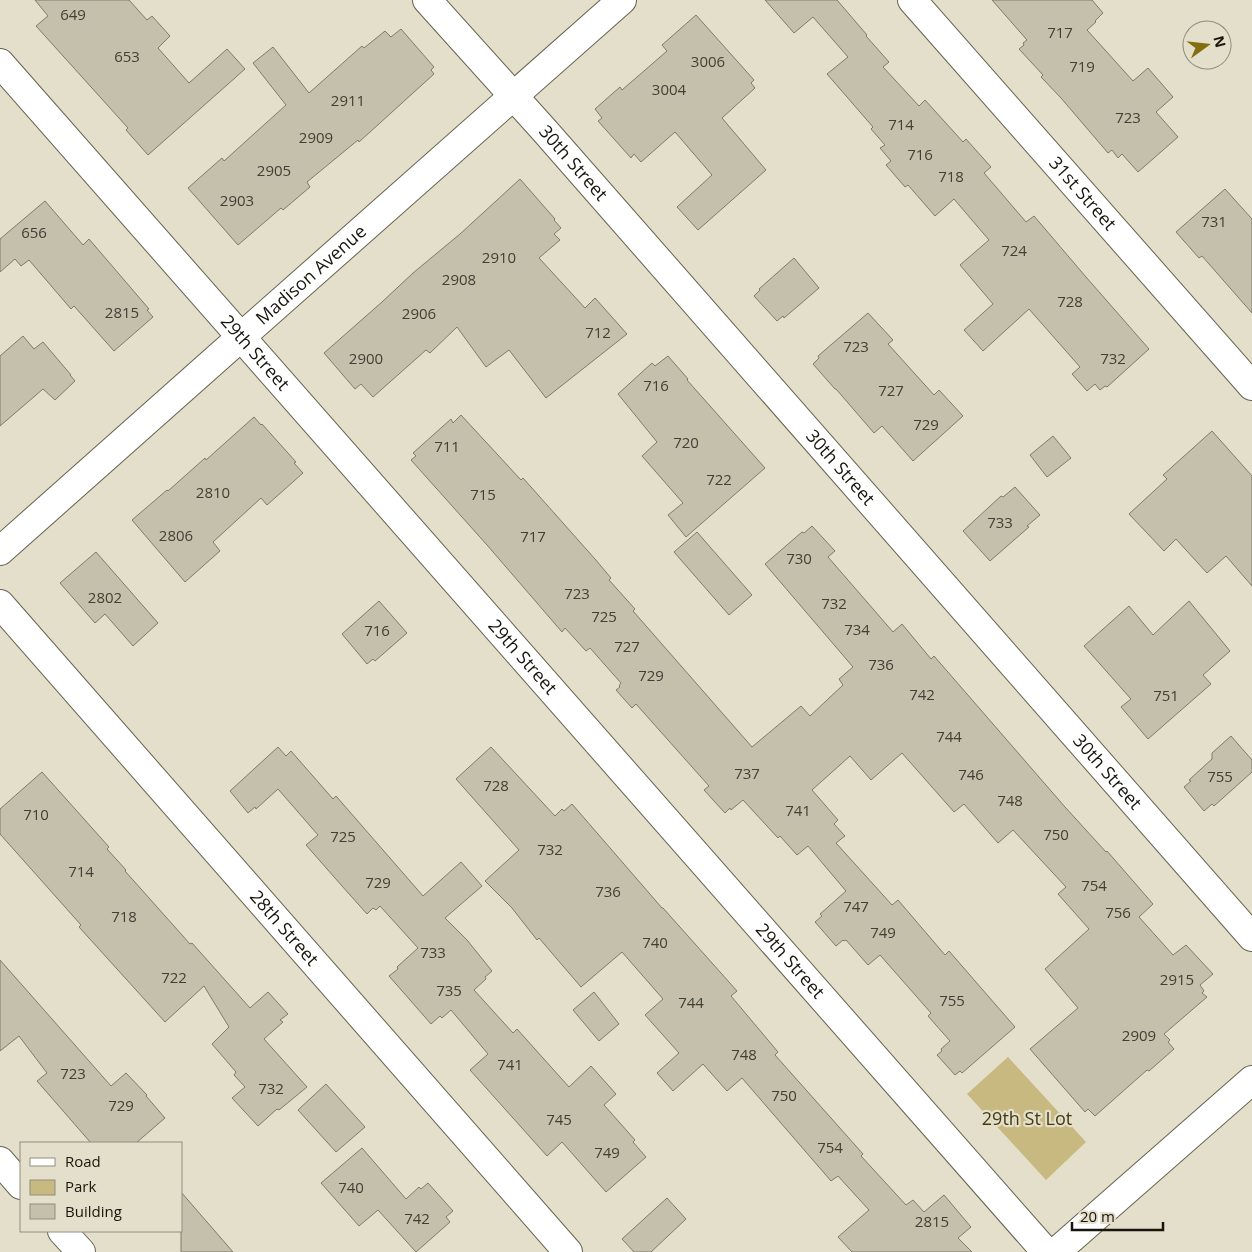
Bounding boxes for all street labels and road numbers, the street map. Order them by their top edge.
street label: 30th Street [534,120,614,205]
street label: 31st Street [1044,151,1122,235]
street label: Madison Avenue [250,219,371,329]
street label: 29th Street [216,309,295,395]
street label: 30th Street [801,424,881,510]
street label: 29th Street [483,613,563,699]
street label: 30th Street [1068,728,1148,814]
street label: 28th Street [245,885,325,970]
street label: 29th Street [751,917,830,1003]

